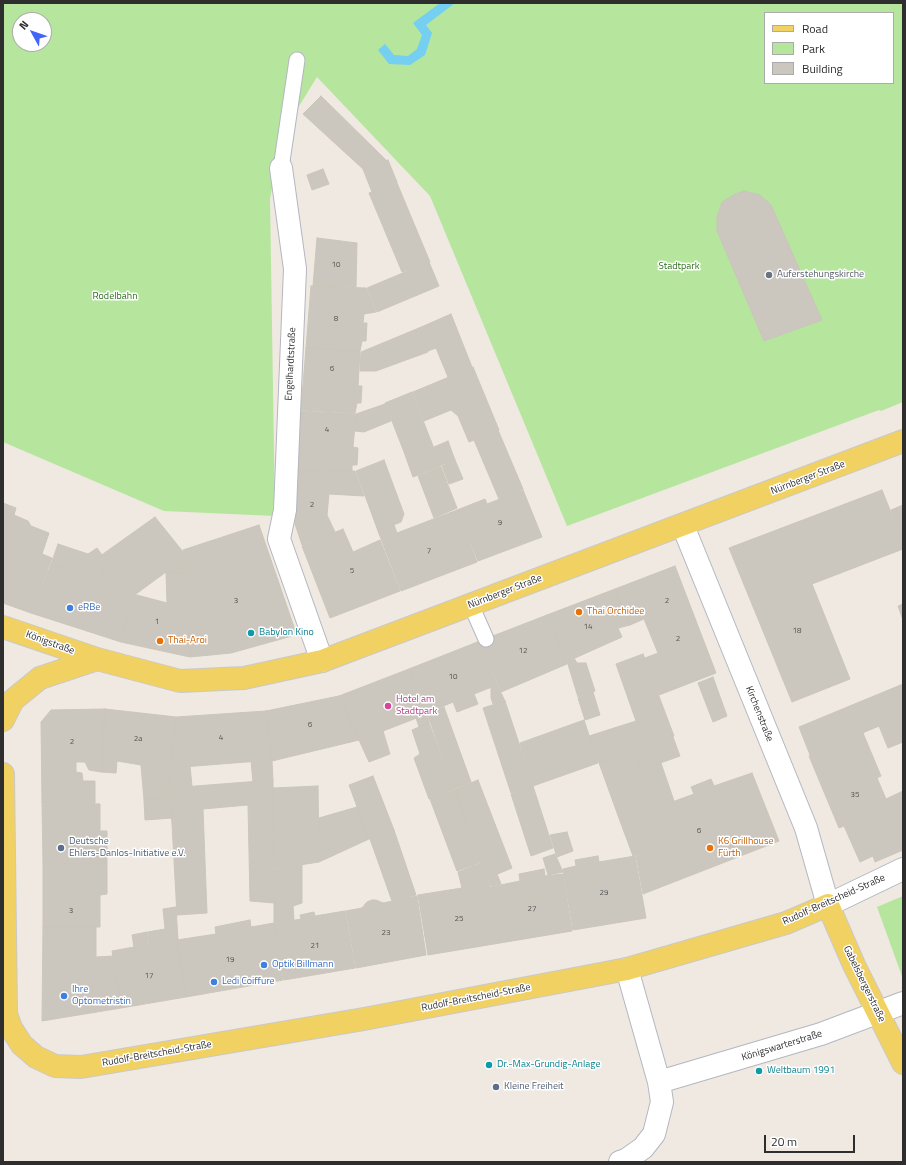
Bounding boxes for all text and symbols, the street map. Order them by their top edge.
north arrow [12,12,52,52]
legend [764,12,894,84]
text: N [15,17,32,33]
text: Road [802,19,828,38]
text: Park [802,39,825,58]
text: Building [802,59,843,78]
house number: 10 [332,260,340,270]
park label: Stadtpark [658,261,700,273]
place label: Auferstehungskirche [777,269,864,281]
marker: Auferstehungskirche [764,270,774,280]
park label: Rodelbahn [92,291,138,303]
house number: 8 [334,314,338,324]
street label: Engelhardtstraße [283,327,299,401]
house number: 6 [330,364,334,374]
house number: 4 [325,425,329,435]
street label: Nürnberger Straße [769,458,847,498]
house number: 2 [310,500,314,510]
house number: 9 [498,518,502,528]
house number: 7 [427,546,431,556]
house number: 5 [350,566,354,576]
street label: Nürnberger Straße [466,572,544,612]
house number: 3 [234,596,238,606]
house number: 2 [665,596,669,606]
place label: eRBe [78,602,100,614]
marker: eRBe [65,603,75,613]
place label: Thai Orchidee [587,606,644,618]
marker: Thai Orchidee [574,607,584,617]
house number: 1 [155,617,159,627]
house number: 14 [584,622,592,632]
house number: 18 [793,626,801,636]
place label: Babylon Kino [259,627,314,639]
marker: Babylon Kino [246,628,256,638]
street label: Königstraße [24,629,76,657]
house number: 2 [676,634,680,644]
place label: Thai-Aroi [168,635,207,647]
marker: Thai-Aroi [155,636,165,646]
house number: 12 [519,646,527,656]
house number: 10 [449,672,457,682]
street label: Kirchenstraße [742,684,776,744]
place label: Hotel am Stadtpark [396,694,437,718]
marker: Hotel am Stadtpark [383,701,393,711]
house number: 6 [308,720,312,730]
house number: 4 [219,733,223,743]
house number: 2a [134,734,142,744]
house number: 2 [70,737,74,747]
house number: 35 [851,790,859,800]
house number: 6 [697,826,701,836]
place label: Deutsche Ehlers-Danlos-Initiative e.V. [69,836,186,860]
place label: K6 Grillhouse Fürth [718,836,774,860]
marker: Deutsche Ehlers-Danlos-Initiative e.V. [56,843,66,853]
marker: K6 Grillhouse Fürth [705,843,715,853]
street label: Rudolf-Breitscheid-Straße [781,872,887,928]
house number: 29 [600,888,608,898]
house number: 27 [528,904,536,914]
house number: 3 [69,906,73,916]
house number: 25 [455,914,463,924]
house number: 23 [382,928,390,938]
house number: 21 [311,941,319,951]
street label: Gabelsbergerstraße [840,944,888,1024]
house number: 19 [226,955,234,965]
place label: Optik Billmann [272,959,334,971]
marker: Optik Billmann [259,960,269,970]
house number: 17 [145,971,153,981]
place label: Ledi Coiffure [222,976,275,988]
marker: Ledi Coiffure [209,977,219,987]
street label: Rudolf-Breitscheid-Straße [420,982,532,1014]
place label: Ihre Optometristin [72,984,131,1008]
marker: Ihre Optometristin [59,991,69,1001]
street label: Königswarterstraße [740,1028,824,1064]
street label: Rudolf-Breitscheid-Straße [101,1038,213,1070]
place label: Dr.-Max-Grundig-Anlage [497,1059,600,1071]
marker: Dr.-Max-Grundig-Anlage [484,1060,494,1070]
place label: Weltbaum 1991 [767,1065,835,1077]
marker: Weltbaum 1991 [754,1066,764,1076]
place label: Kleine Freiheit [504,1081,564,1093]
marker: Kleine Freiheit [491,1082,501,1092]
scale bar [766,1127,857,1153]
text: 20 m [771,1132,797,1151]

